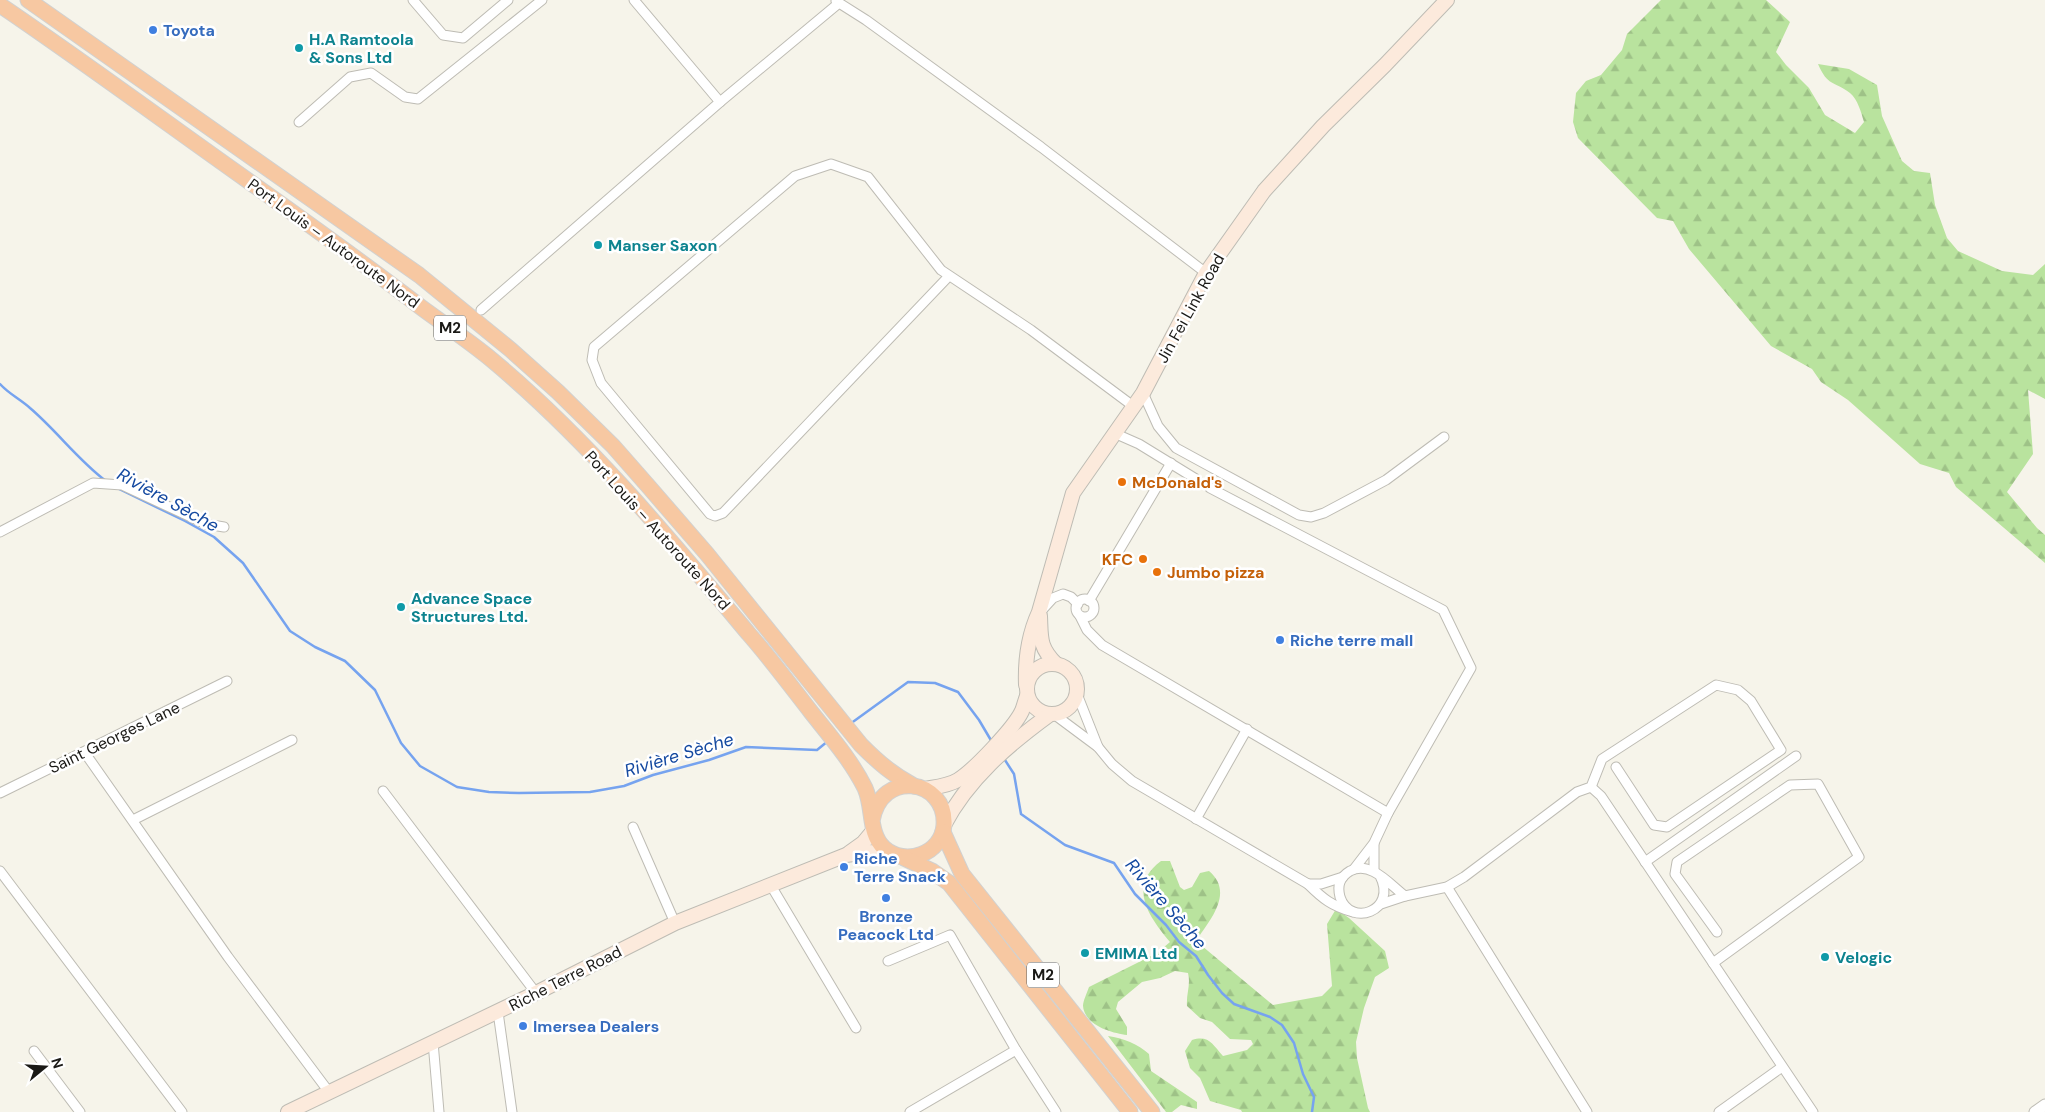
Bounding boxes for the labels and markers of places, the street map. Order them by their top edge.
place label: Toyota [163,20,215,41]
marker: Toyota [147,24,159,36]
place label: H.A Ramtoola & Sons Ltd [309,29,414,68]
marker: H.A Ramtoola & Sons Ltd [293,42,305,54]
place label: Manser Saxon [608,235,717,256]
marker: Manser Saxon [592,239,604,251]
place label: McDonald's [1132,472,1223,493]
marker: McDonald's [1116,476,1128,488]
place label: KFC [1102,549,1133,570]
marker: KFC [1137,553,1149,565]
place label: Jumbo pizza [1167,562,1265,583]
marker: Jumbo pizza [1151,566,1163,578]
place label: Advance Space Structures Ltd. [411,588,532,627]
marker: Advance Space Structures Ltd. [395,601,407,613]
place label: Riche terre mall [1290,630,1413,651]
marker: Riche terre mall [1274,634,1286,646]
place label: Riche Terre Snack [854,848,947,887]
marker: Riche Terre Snack [838,861,850,873]
marker: Bronze Peacock Ltd [880,892,892,904]
place label: Bronze Peacock Ltd [838,906,934,945]
place label: EMIMA Ltd [1095,943,1177,964]
marker: EMIMA Ltd [1079,947,1091,959]
place label: Velogic [1835,947,1892,968]
marker: Velogic [1819,951,1831,963]
place label: Imersea Dealers [533,1016,659,1037]
marker: Imersea Dealers [517,1020,529,1032]

